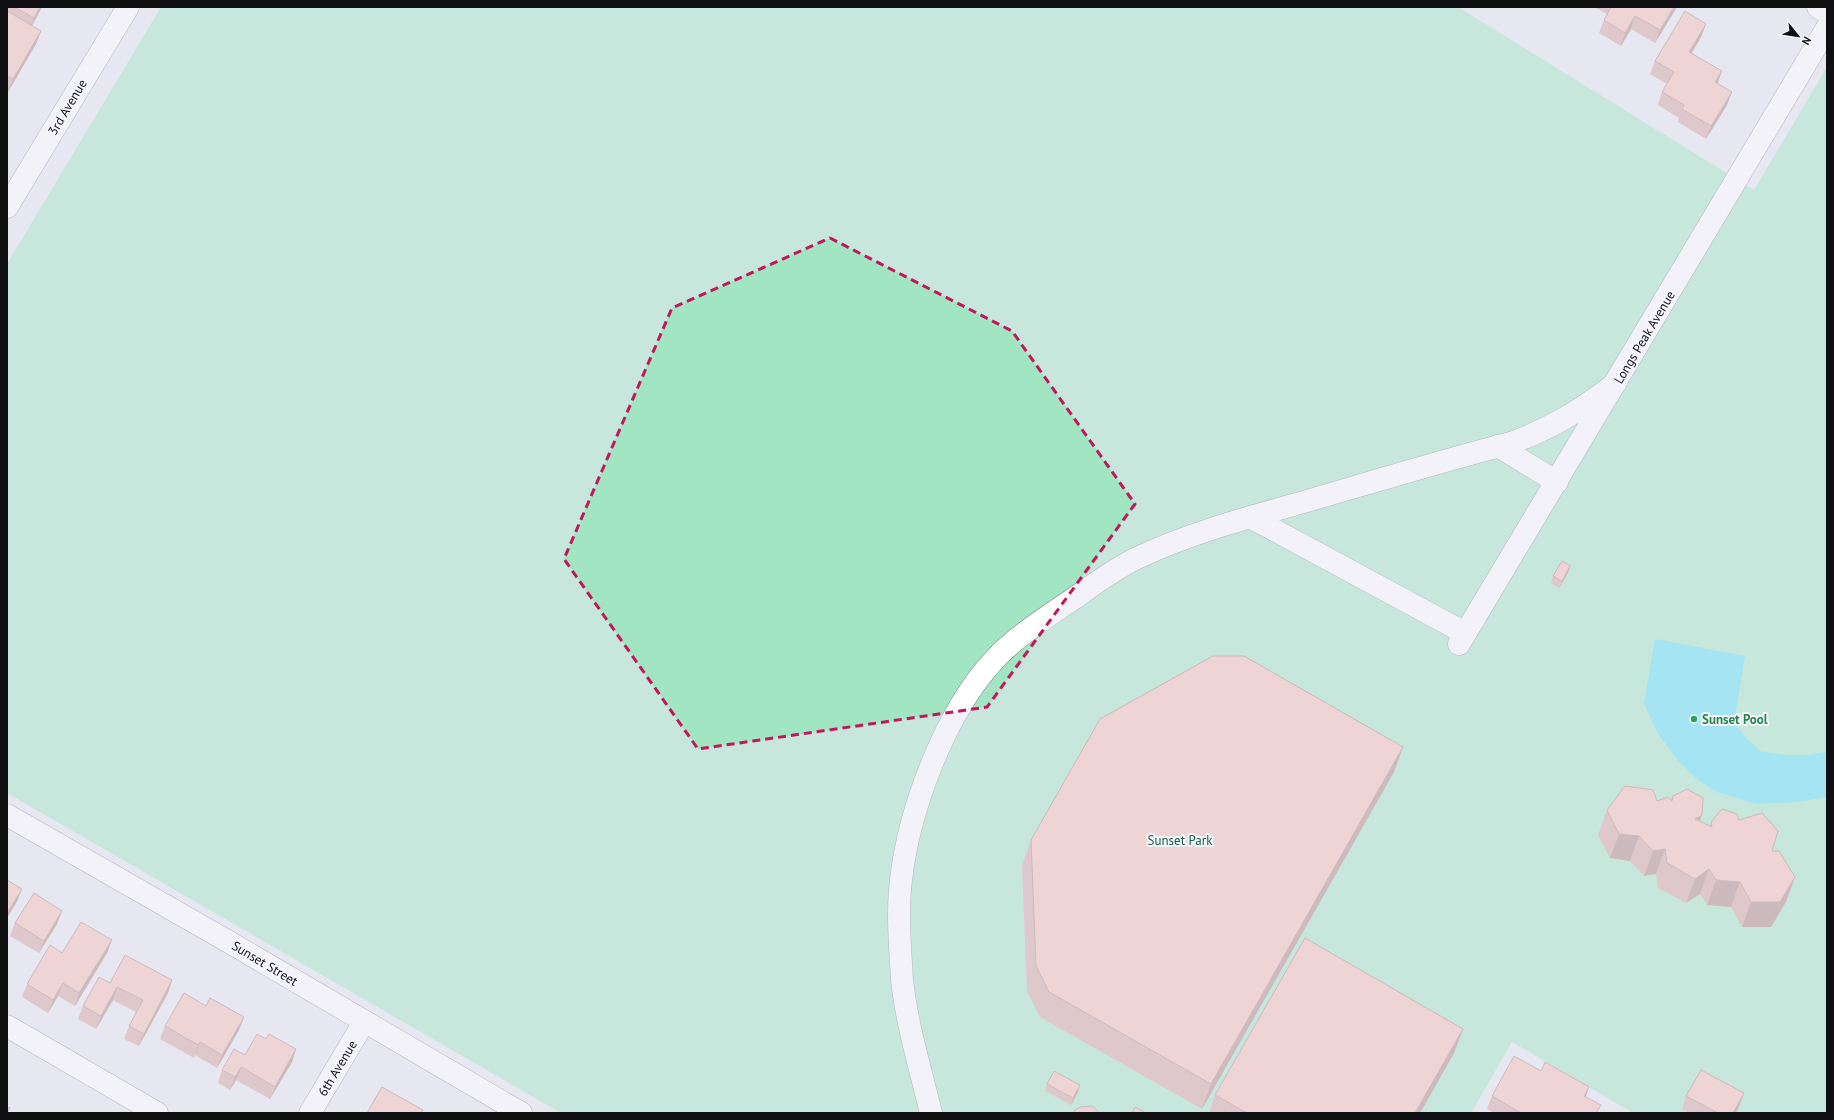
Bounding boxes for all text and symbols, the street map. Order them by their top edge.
north arrow [1778,16,1818,56]
text: N [1799,34,1815,48]
street label: 3rd Avenue [44,76,91,138]
street label: Longs Peak Avenue [1610,288,1679,387]
place label: Sunset Pool [1702,711,1768,728]
marker: Sunset Pool [1689,714,1699,724]
park label: Sunset Park [1148,832,1213,849]
street label: Sunset Street [229,937,301,990]
street label: 6th Avenue [314,1037,361,1099]

